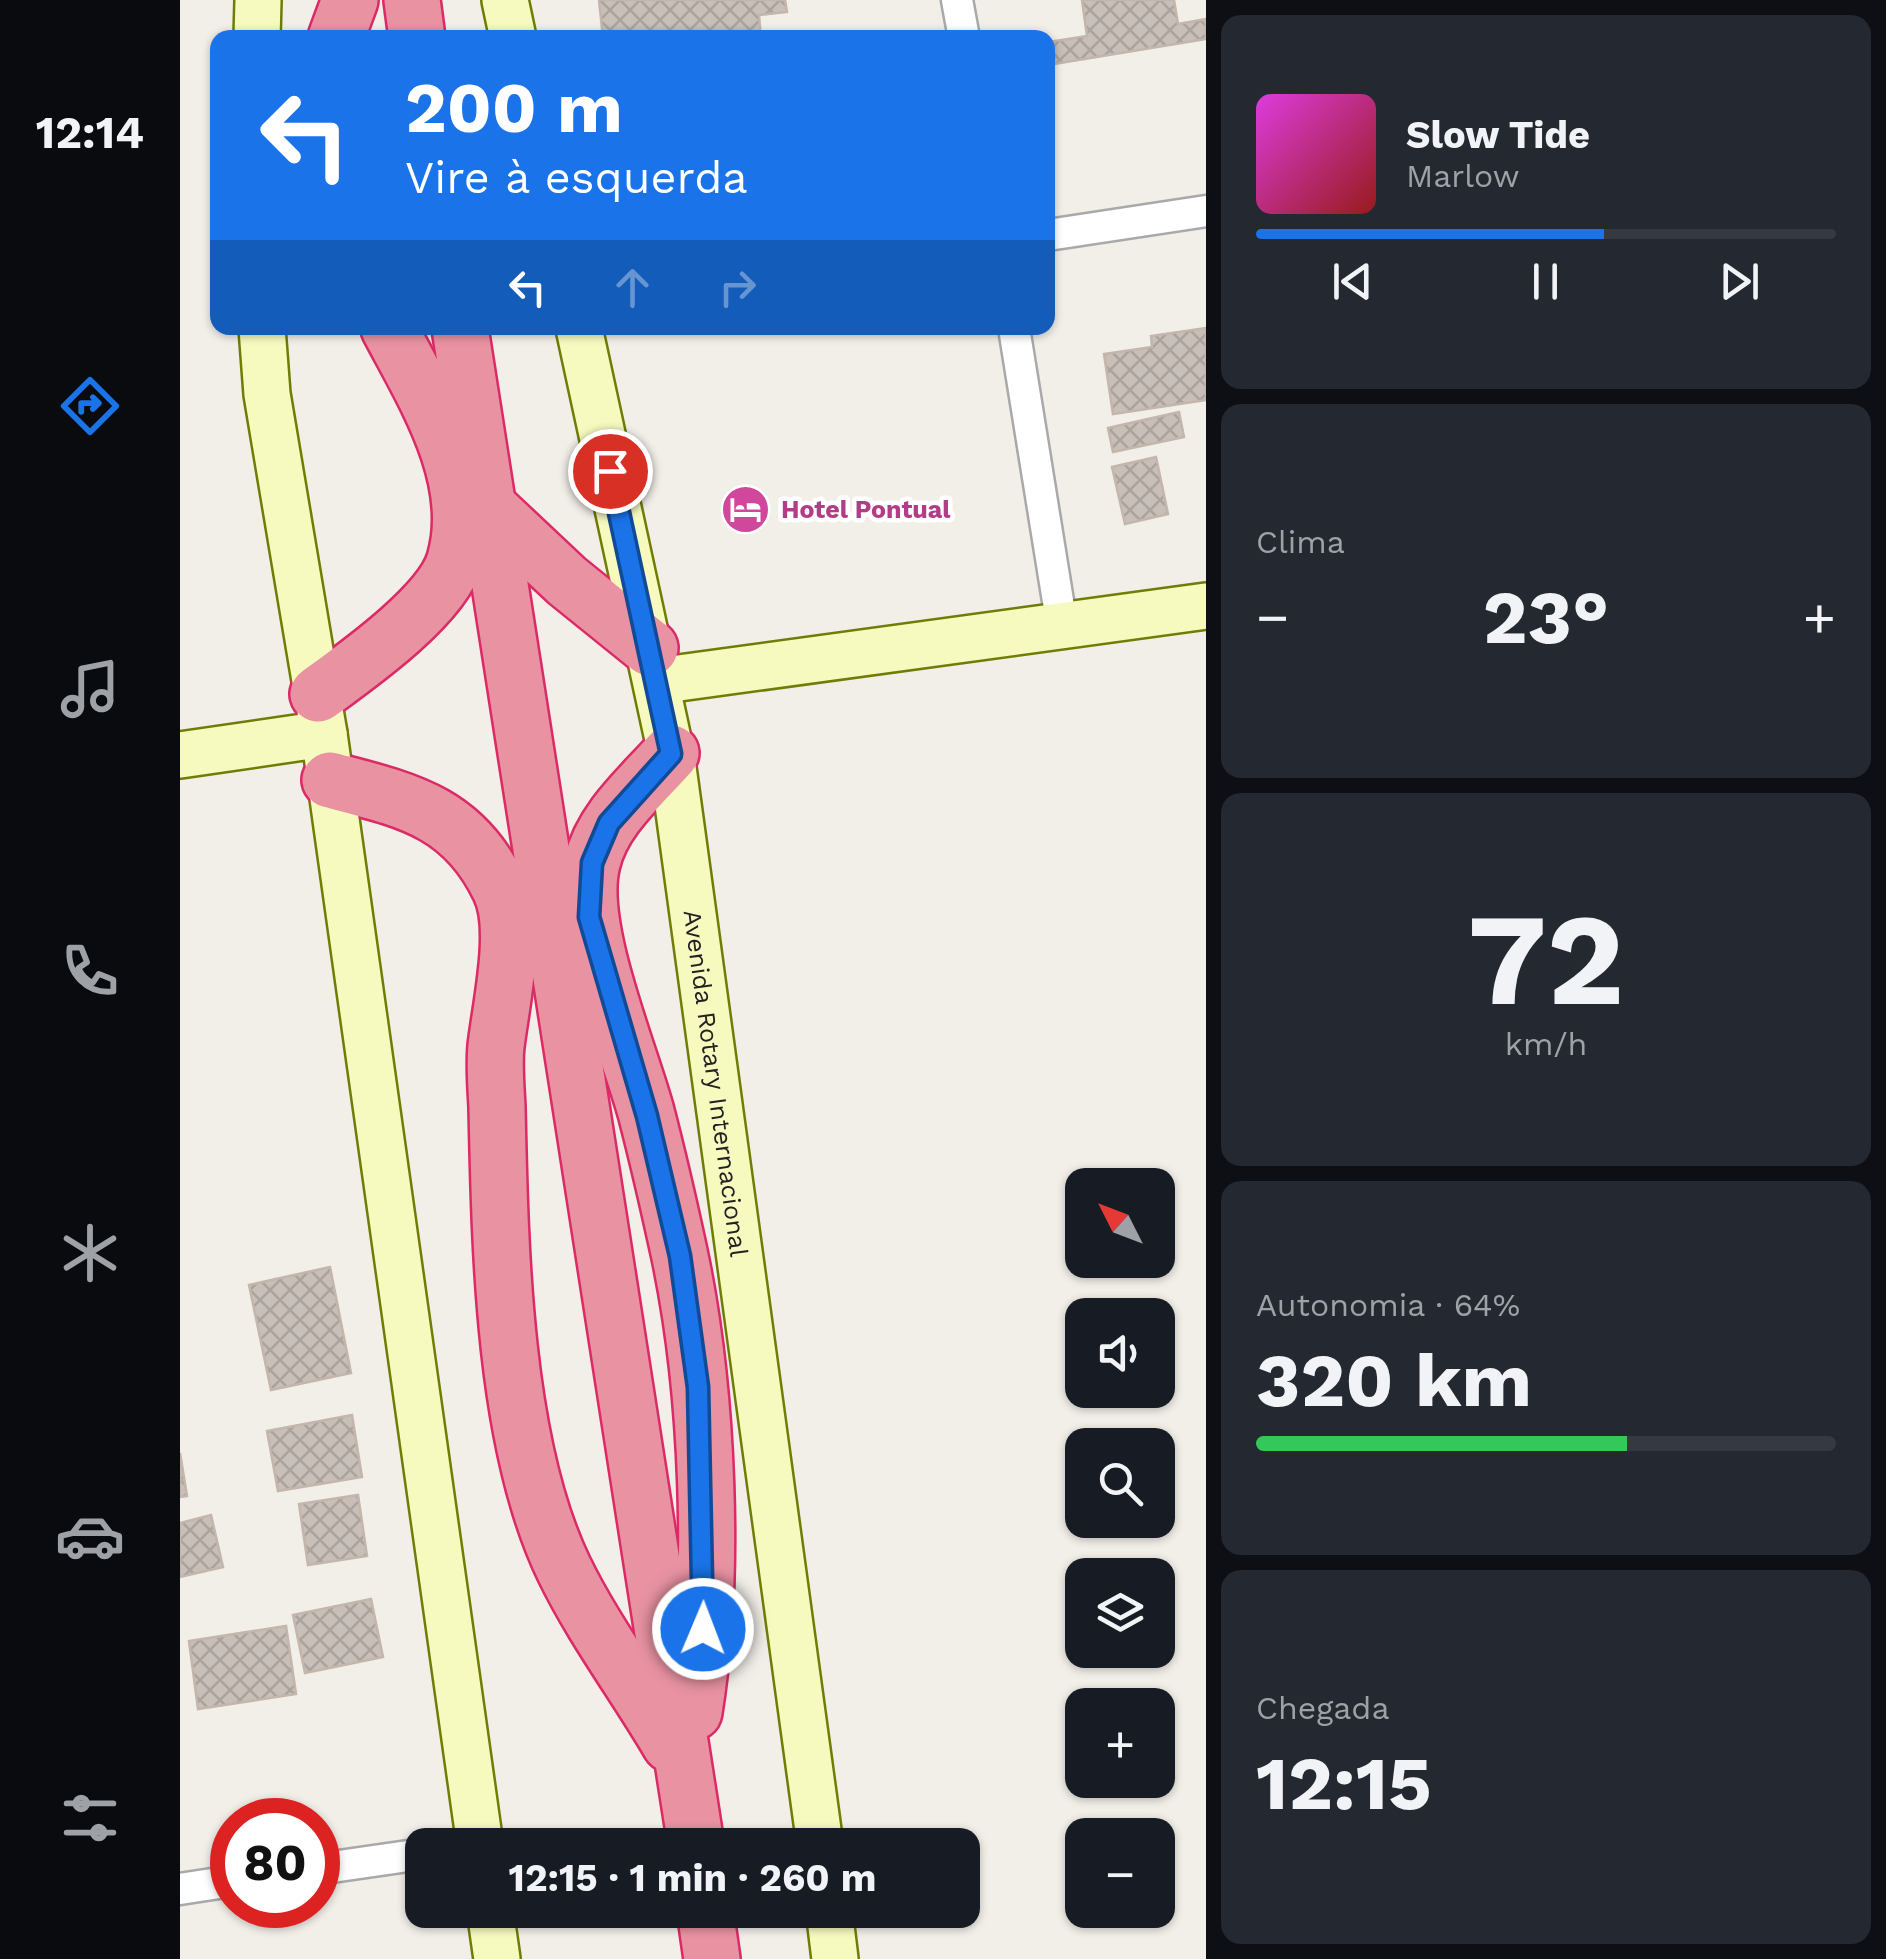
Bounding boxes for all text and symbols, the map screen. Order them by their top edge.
text: 200 m [405,67,623,149]
icon: left [240,70,370,200]
text: 12:14 [36,106,144,159]
text: Slow Tide [1406,113,1590,157]
text: Vire à esquerda [405,151,748,204]
text: Marlow [1406,157,1520,195]
icon: previous [1325,254,1380,309]
icon: pause [1518,254,1573,309]
icon: next [1712,254,1767,309]
icon: left [500,260,555,315]
icon: ahead [605,260,660,315]
icon: right [710,260,765,315]
icon: directions [55,371,125,441]
pin [568,429,653,514]
icon: arrive [583,444,638,499]
hotel icon: Hotel Pontual [720,483,772,535]
place label: Hotel Pontual [781,495,951,524]
text: Clima [1256,523,1345,561]
text: 23° [1483,573,1609,661]
text: − [1256,585,1289,649]
text: + [1803,585,1836,649]
icon: music [55,654,125,724]
text: 72 [1468,883,1624,1036]
street label: Avenida Rotary Internacional [678,908,754,1259]
icon: phone [55,936,125,1006]
text: km/h [1505,1025,1587,1063]
north arrow [1065,1168,1175,1278]
map controls [1065,1168,1175,1928]
icon: climate [55,1218,125,1288]
text: Autonomia · 64% [1256,1286,1520,1324]
button: sound [1065,1298,1175,1408]
text: 320 km [1256,1336,1532,1424]
button: search [1065,1428,1175,1538]
icon: car [55,1501,125,1571]
button: layers [1065,1558,1175,1668]
position arrow [651,1577,755,1681]
button: + [1065,1688,1175,1798]
text: Chegada [1256,1689,1390,1727]
text: 12:15 [1256,1739,1432,1827]
icon: filters [55,1783,125,1853]
speed limit sign: 80 [210,1798,340,1928]
button: − [1065,1818,1175,1928]
text: 12:15 · 1 min · 260 m [509,1856,876,1900]

